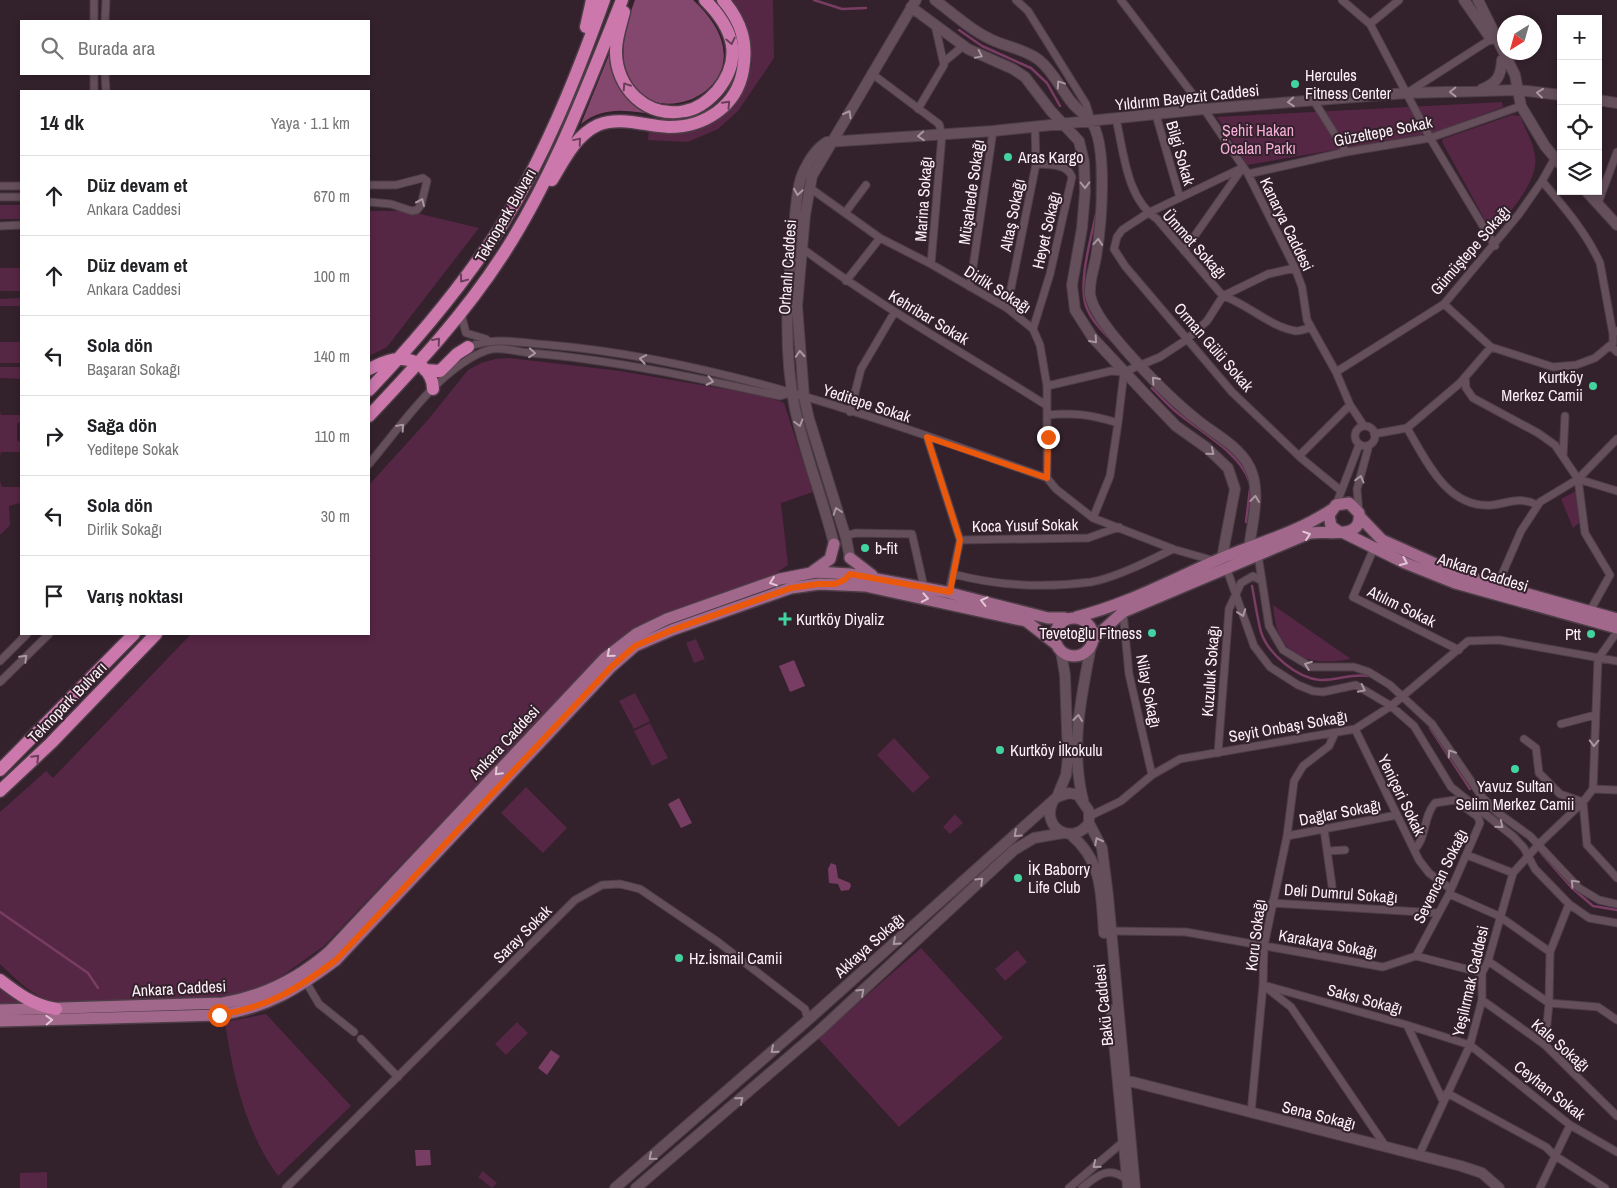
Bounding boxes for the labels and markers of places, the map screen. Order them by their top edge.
place label: Hercules Fitness Center [1305,64,1392,104]
marker: Hercules Fitness Center [1289,78,1301,90]
place label: Aras Kargo [1017,146,1084,168]
marker: Aras Kargo [1002,151,1014,163]
place label: Kurtköy Merkez Camii [1501,366,1583,406]
marker: Kurtköy Merkez Camii [1587,380,1599,392]
place label: b-fit [875,537,898,559]
marker: b-fit [859,542,871,554]
place label: Kurtköy Diyaliz [796,608,885,630]
marker: Kurtköy Diyaliz [778,612,792,626]
place label: Tevetoğlu Fitness [1039,622,1142,644]
place label: Ptt [1565,623,1581,645]
marker: Tevetoğlu Fitness [1146,627,1158,639]
marker: Ptt [1585,628,1597,640]
place label: Kurtköy İlkokulu [1010,739,1103,761]
marker: Kurtköy İlkokulu [994,744,1006,756]
marker: Yavuz Sultan Selim Merkez Camii [1509,763,1521,775]
place label: Yavuz Sultan Selim Merkez Camii [1456,775,1574,815]
place label: İK Baborry Life Club [1028,858,1090,898]
marker: İK Baborry Life Club [1012,872,1024,884]
place label: Hz.İsmail Camii [689,947,782,969]
marker: Hz.İsmail Camii [673,952,685,964]

